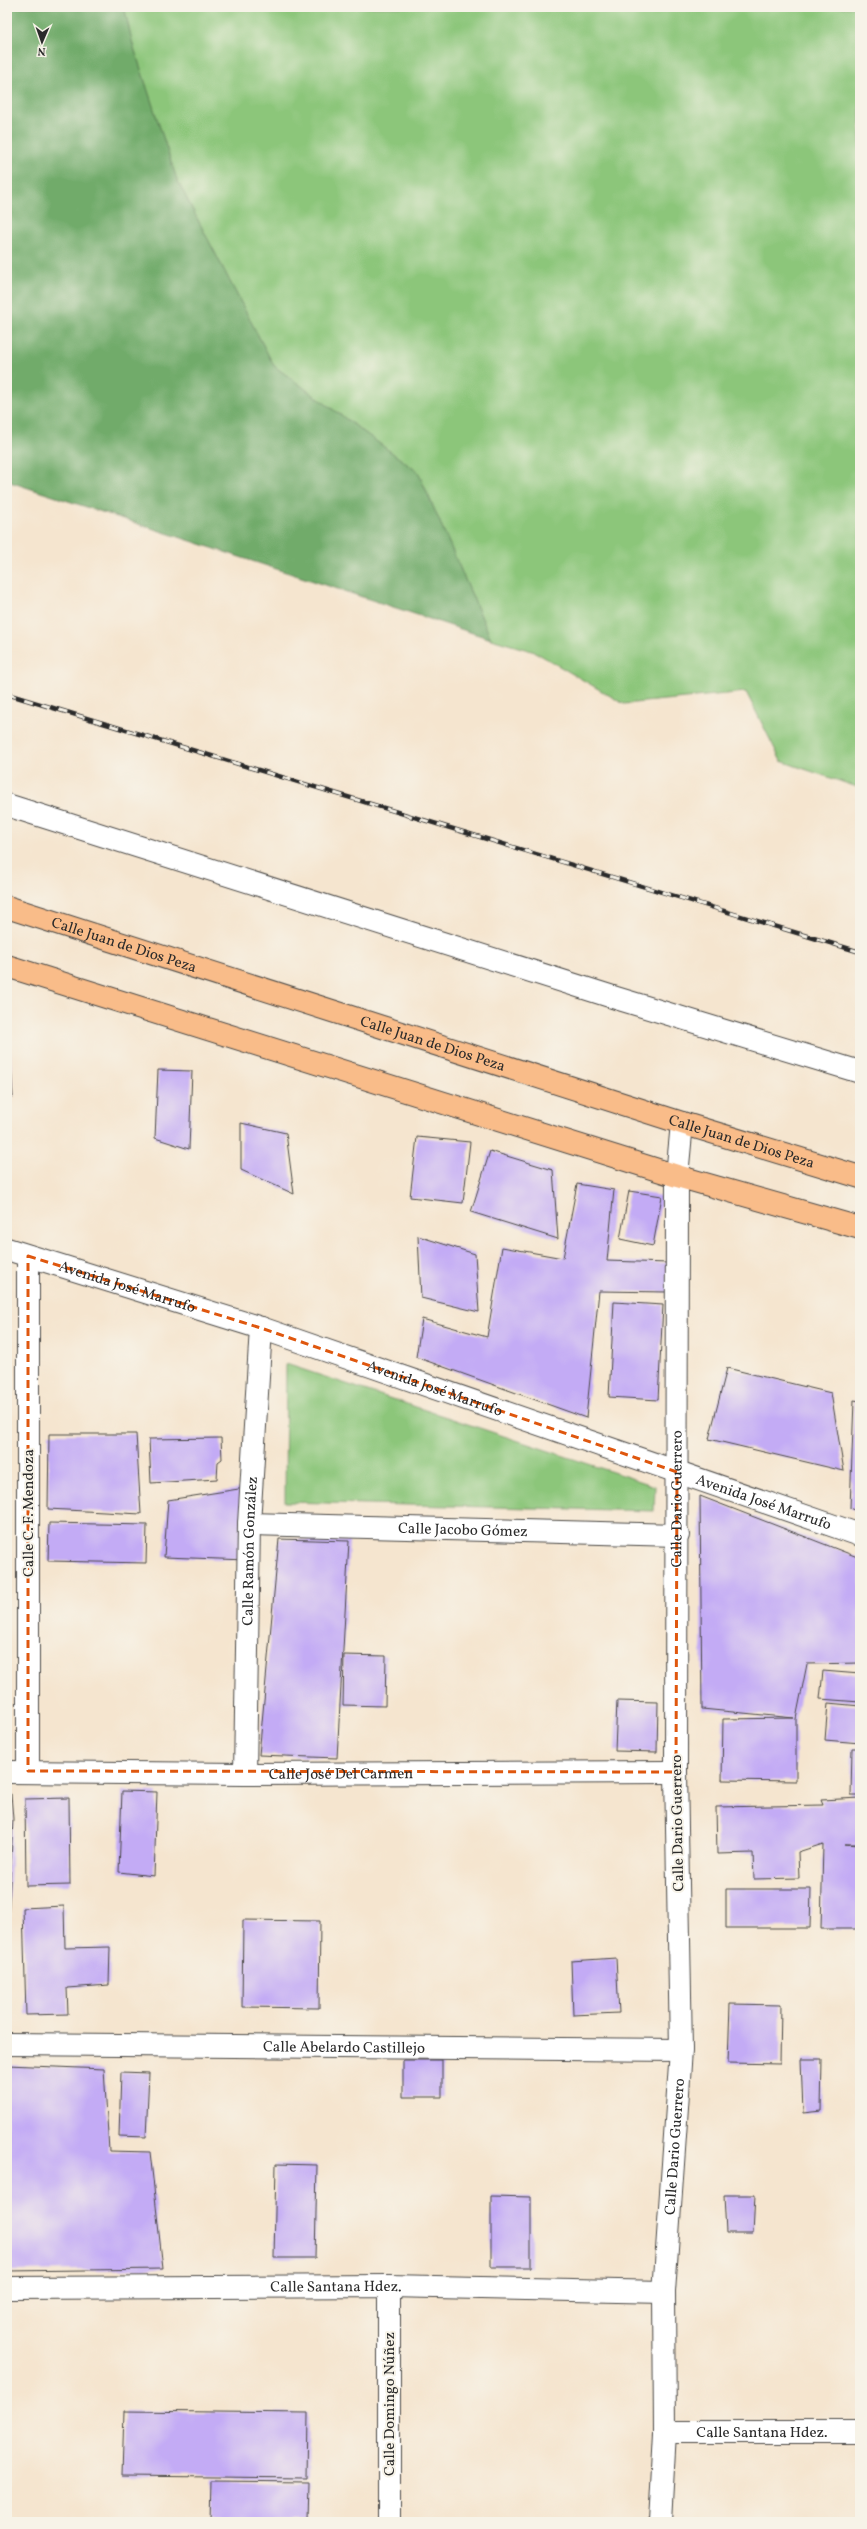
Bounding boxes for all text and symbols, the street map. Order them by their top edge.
north arrow [22,22,62,62]
text: N [37,43,46,58]
street label: Calle Juan de Dios Peza [48,913,199,979]
street label: Calle Juan de Dios Peza [357,1012,508,1078]
street label: Calle Juan de Dios Peza [666,1110,817,1175]
street label: Avenida José Marrufo [56,1257,198,1319]
street label: Avenida José Marrufo [364,1356,505,1423]
street label: Calle Dario Guerrero [667,1430,689,1567]
street label: Calle C. F. Mendoza [19,1449,40,1577]
street label: Avenida José Marrufo [693,1470,834,1536]
street label: Calle Ramón González [238,1476,264,1626]
street label: Calle Jacobo Gómez [398,1519,528,1543]
street label: Calle Dario Guerrero [667,1754,690,1892]
street label: Calle José Del Carmen [269,1764,413,1786]
street label: Calle Abelardo Castillejo [263,2037,425,2060]
street label: Calle Dario Guerrero [660,2077,691,2216]
street label: Calle Santana Hdez. [270,2277,402,2299]
street label: Calle Domingo Núñez [380,2332,401,2476]
street label: Calle Santana Hdez. [696,2423,828,2444]

